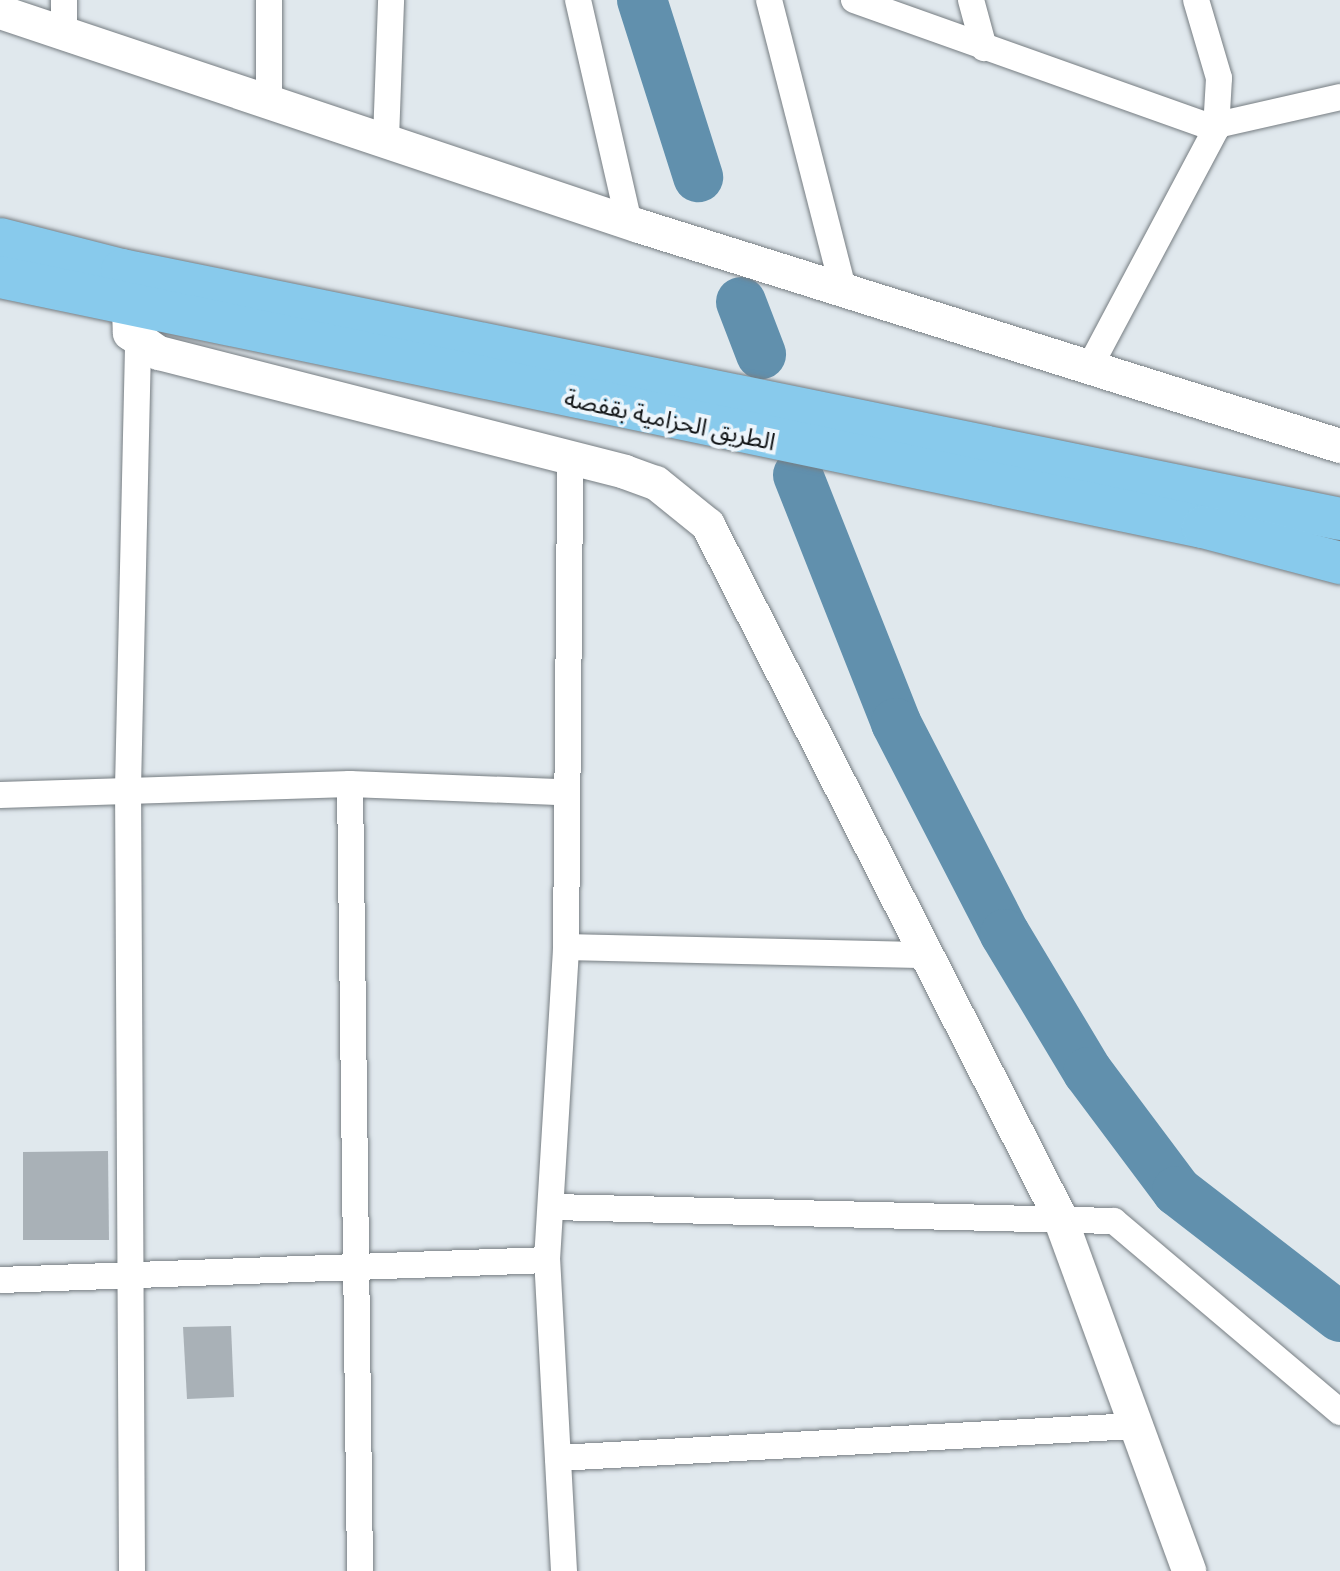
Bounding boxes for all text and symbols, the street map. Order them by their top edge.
street label: الطريق الحزامية بقفصة [562,384,778,456]

